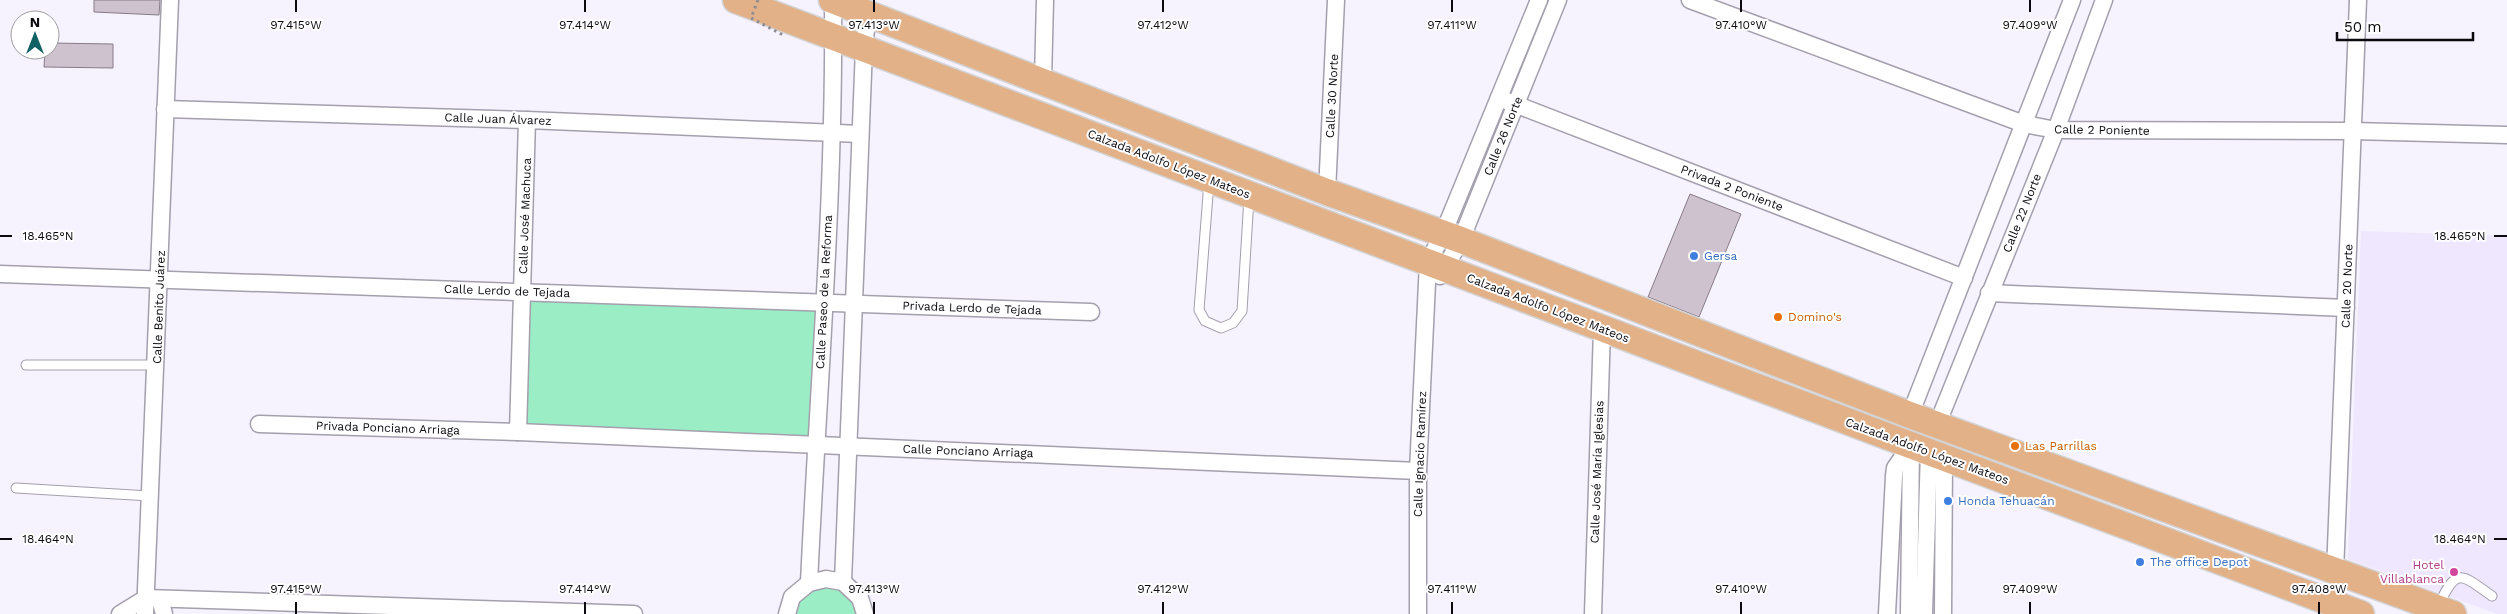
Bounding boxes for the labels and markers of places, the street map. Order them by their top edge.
place label: Gersa [1704,249,1738,263]
marker: Gersa [1688,250,1700,262]
place label: Domino's [1788,310,1842,324]
marker: Domino's [1772,311,1784,323]
place label: Las Parrillas [2025,439,2097,453]
marker: Las Parrillas [2009,440,2021,452]
place label: Honda Tehuacán [1958,494,2055,508]
marker: Honda Tehuacán [1942,495,1954,507]
place label: The office Depot [2150,555,2248,569]
marker: The office Depot [2134,556,2146,568]
place label: Hotel Villablanca [2380,558,2444,586]
marker: Hotel Villablanca [2448,566,2460,578]

